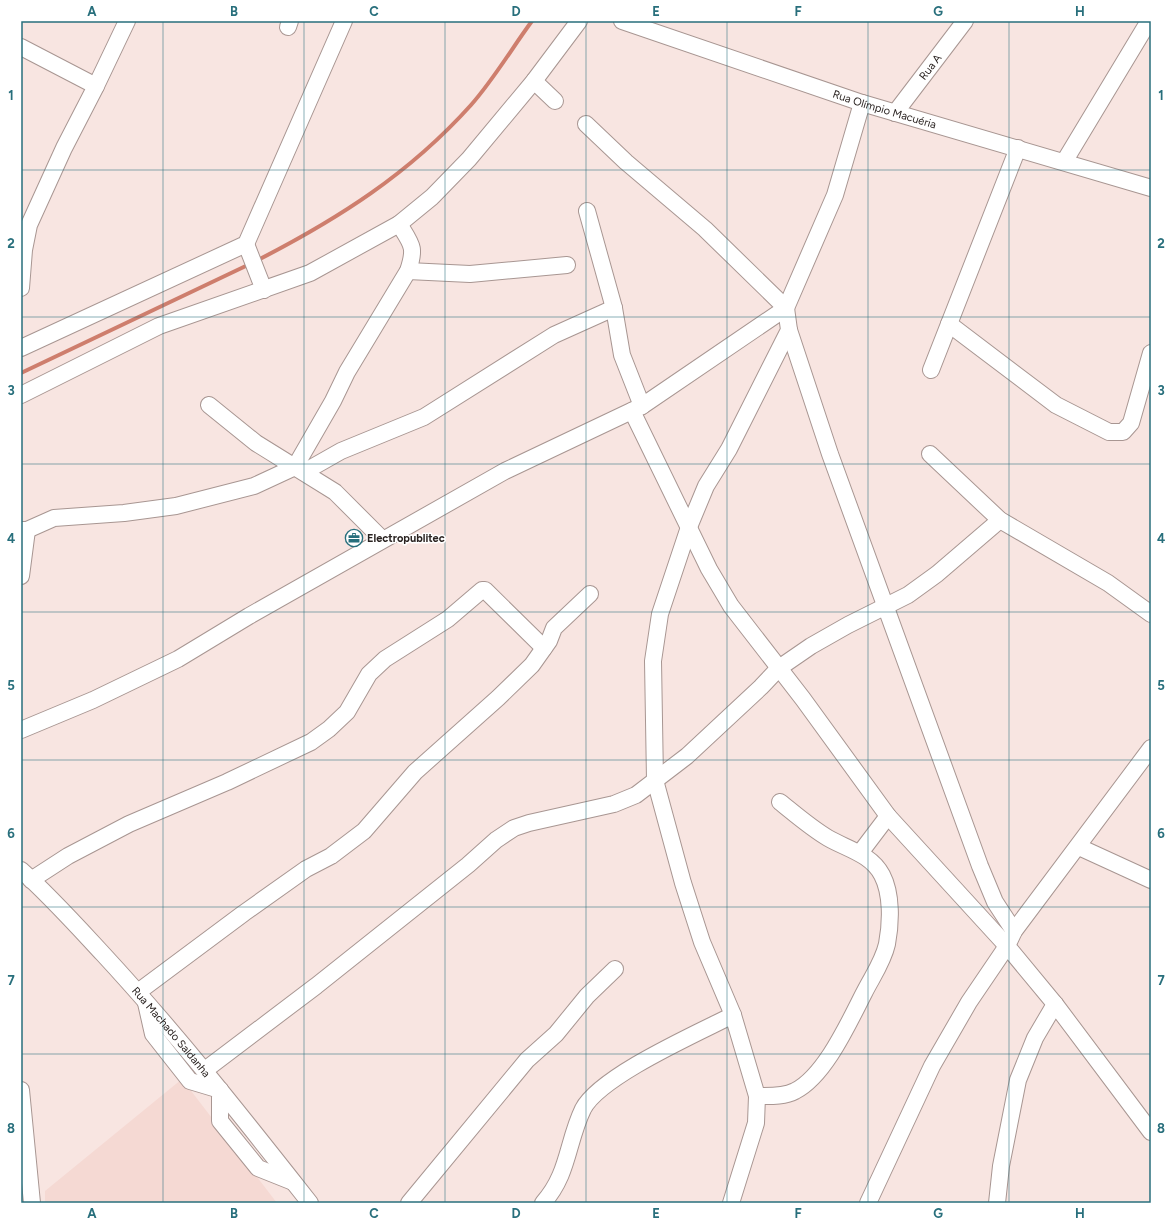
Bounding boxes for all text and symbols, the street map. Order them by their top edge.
text: A [87,4,97,19]
text: B [230,4,238,19]
text: C [369,4,379,19]
text: D [511,4,521,19]
text: E [652,4,660,19]
text: F [794,4,802,19]
text: G [933,4,943,19]
text: H [1075,4,1085,19]
street label: Rua A [916,51,944,82]
street label: Rua Olímpio Macuéria [831,87,938,131]
text: 1 [8,88,14,103]
text: 1 [1158,88,1164,103]
text: 2 [7,236,15,251]
text: 2 [1157,236,1165,251]
text: 3 [7,383,15,398]
text: 3 [1157,383,1165,398]
office icon: Electropublitec [344,528,364,548]
text: 4 [7,531,15,546]
text: 4 [1157,531,1165,546]
place label: Electropublitec [367,532,445,545]
text: 5 [7,678,15,693]
text: 5 [1157,678,1165,693]
text: 6 [7,826,15,841]
text: 6 [1157,826,1165,841]
text: 7 [7,973,15,988]
text: 7 [1157,973,1165,988]
street label: Rua Machado Saldanha [129,984,213,1080]
text: 8 [7,1121,15,1136]
text: 8 [1157,1121,1165,1136]
text: A [87,1206,97,1221]
text: B [230,1206,238,1221]
text: C [369,1206,379,1221]
text: D [511,1206,521,1221]
text: E [652,1206,660,1221]
text: F [794,1206,802,1221]
text: G [933,1206,943,1221]
text: H [1075,1206,1085,1221]

